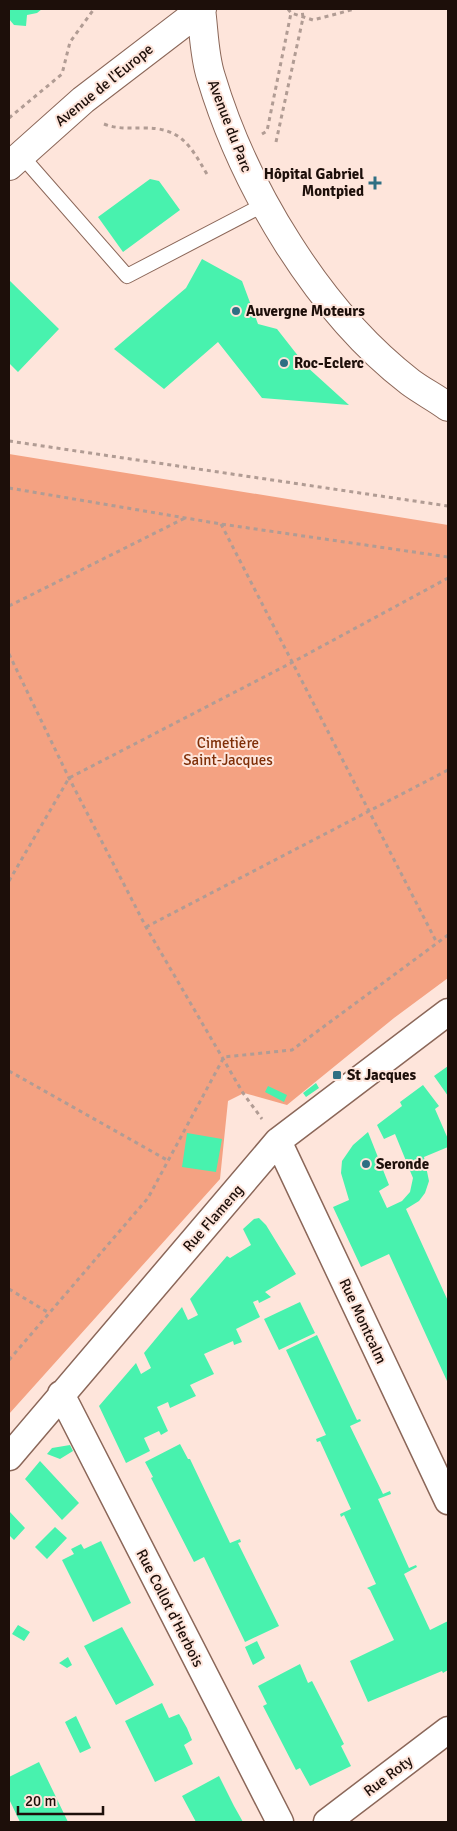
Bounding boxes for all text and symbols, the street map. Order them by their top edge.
street label: Avenue de l'Europe [51,40,157,130]
street label: Avenue du Parc [204,77,256,175]
place label: Hôpital Gabriel Montpied [264,165,364,200]
marker: Hôpital Gabriel Montpied [368,176,382,190]
place label: Auvergne Moteurs [246,302,365,320]
marker: Auvergne Moteurs [230,305,242,317]
place label: Roc-Eclerc [294,354,364,372]
marker: Roc-Eclerc [278,357,290,369]
park label: Cimetière Saint-Jacques [183,734,273,769]
place label: St Jacques [347,1066,416,1084]
marker: St Jacques [331,1069,343,1081]
place label: Seronde [376,1155,429,1173]
marker: Seronde [360,1158,372,1170]
street label: Rue Flameng [179,1181,247,1255]
street label: Rue Montcalm [335,1276,391,1366]
street label: Rue Collot d'Herbois [133,1546,208,1670]
street label: Rue Roty [360,1752,416,1800]
scale bar [18,1784,102,1816]
text: 20 m [25,1792,56,1810]

